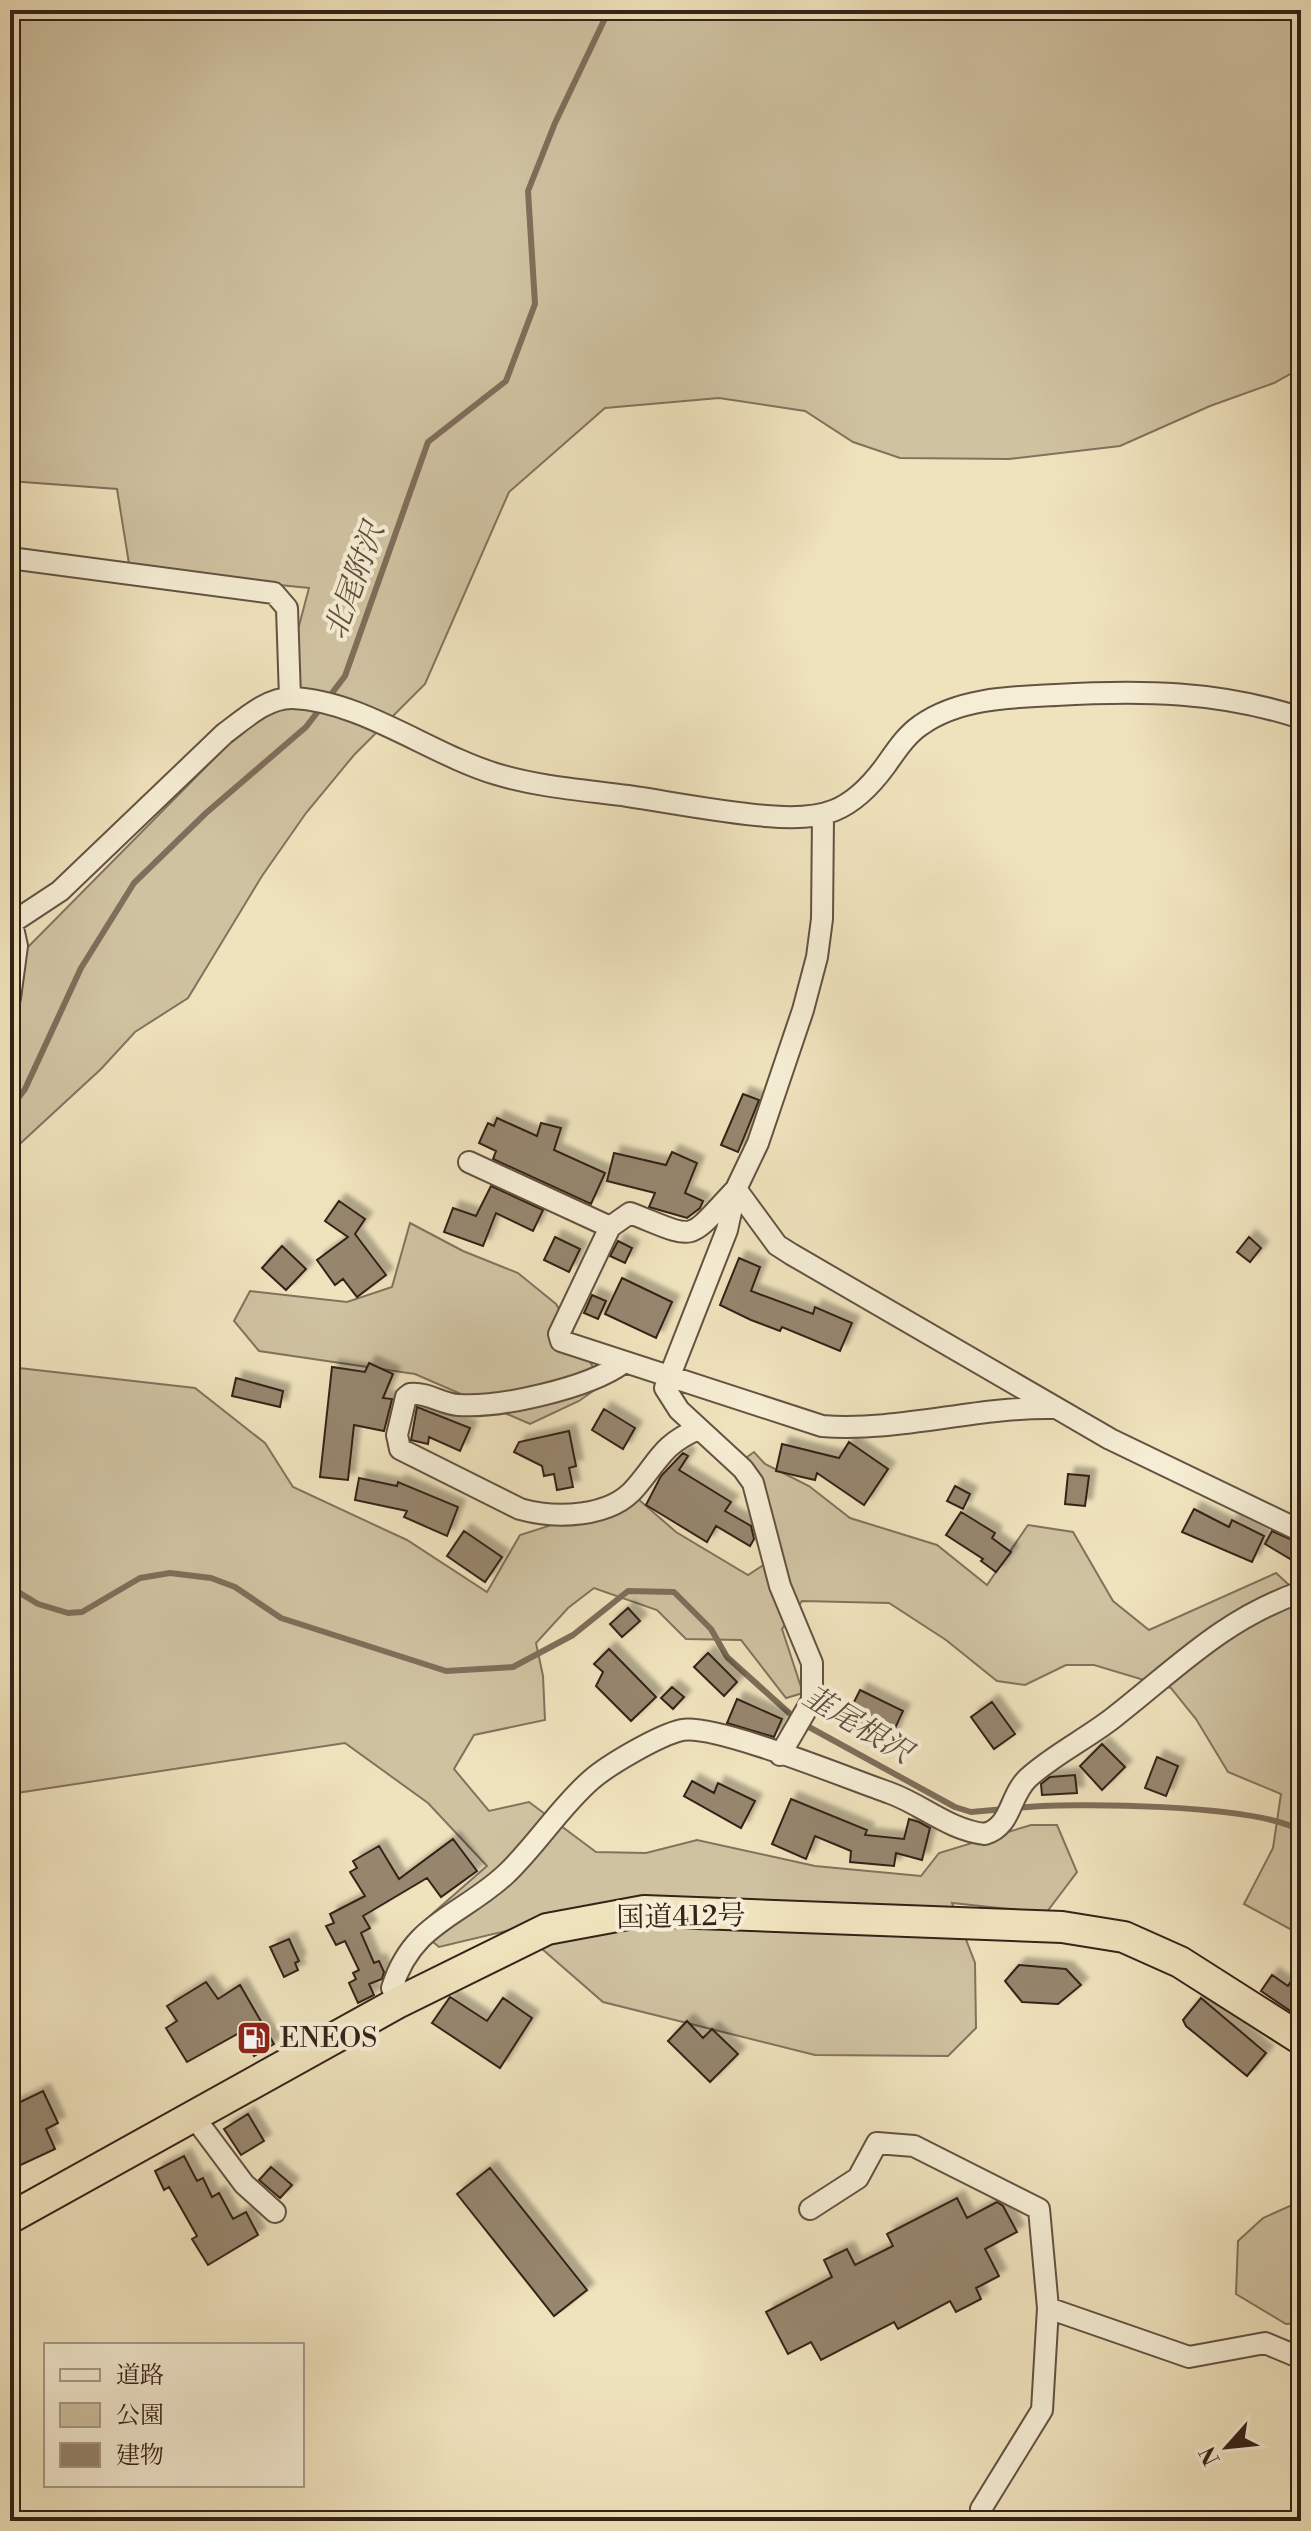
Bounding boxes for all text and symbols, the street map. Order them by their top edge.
water label: 北尾附沢 [317,514,395,644]
water label: 韮尾根沢 [796,1678,922,1774]
street label: 国道412号 [616,1898,746,1936]
fuel station icon: ENEOS [235,2019,273,2057]
place label: ENEOS [280,2021,377,2056]
legend [44,2343,304,2487]
text: 道路 [116,2361,164,2391]
text: 公園 [116,2401,164,2431]
north arrow [1187,2407,1267,2487]
text: 建物 [116,2441,164,2471]
text: N [1194,2441,1226,2469]

